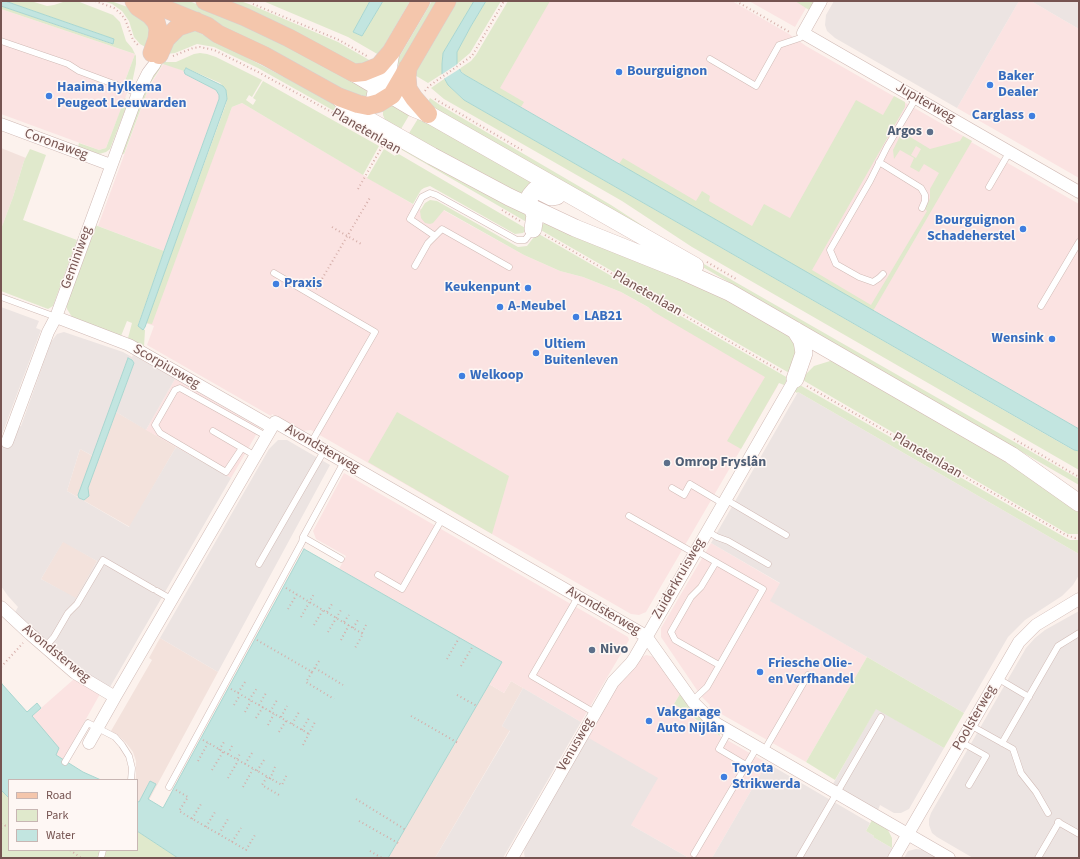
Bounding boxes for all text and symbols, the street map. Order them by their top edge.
place label: Bourguignon [627,64,707,80]
marker: Bourguignon [614,67,624,77]
place label: Baker Dealer [998,69,1038,102]
street label: Jupiterweg [892,79,958,127]
place label: Haaima Hylkema Peugeot Leeuwarden [57,80,187,112]
marker: Baker Dealer [985,80,995,90]
marker: Haaima Hylkema Peugeot Leeuwarden [44,91,54,101]
street label: Planetenlaan [328,105,404,159]
place label: Carglass [972,108,1024,124]
marker: Carglass [1027,111,1037,121]
place label: Argos [887,124,922,140]
street label: Coronaweg [22,126,90,164]
marker: Argos [925,127,935,137]
place label: Bourguignon Schadeherstel [927,213,1015,246]
street label: Geminiweg [58,224,96,292]
marker: Bourguignon Schadeherstel [1018,224,1028,234]
street label: Planetenlaan [609,267,685,321]
place label: Praxis [284,276,322,292]
marker: Praxis [271,279,281,289]
place label: Keukenpunt [445,280,520,296]
marker: Keukenpunt [523,283,533,293]
place label: A-Meubel [508,299,566,315]
marker: A-Meubel [495,302,505,312]
place label: LAB21 [584,309,622,325]
marker: LAB21 [571,312,581,322]
place label: Wensink [992,331,1044,347]
marker: Wensink [1047,334,1057,344]
place label: Ultiem Buitenleven [544,337,618,370]
street label: Scorpiusweg [130,341,202,393]
marker: Ultiem Buitenleven [531,348,541,358]
place label: Welkoop [470,368,523,384]
marker: Welkoop [457,371,467,381]
street label: Avondsterweg [282,421,362,477]
street label: Planetenlaan [889,429,965,483]
place label: Omrop Fryslân [675,455,766,471]
marker: Omrop Fryslân [662,458,672,468]
street label: Zuiderkruisweg [649,536,709,622]
street label: Avondsterweg [563,583,643,639]
street label: Avondsterweg [18,621,94,687]
place label: Nivo [600,642,628,658]
marker: Nivo [587,645,597,655]
place label: Friesche Olie- en Verfhandel [768,656,854,688]
marker: Friesche Olie- en Verfhandel [755,667,765,677]
street label: Poolsterweg [950,682,1000,754]
place label: Vakgarage Auto Nijlân [657,705,725,738]
street label: Venusweg [554,715,598,775]
marker: Vakgarage Auto Nijlân [644,716,654,726]
place label: Toyota Strikwerda [732,761,801,794]
marker: Toyota Strikwerda [719,772,729,782]
legend [8,779,138,851]
text: Road [46,787,72,804]
text: Park [46,807,68,824]
text: Water [46,827,75,844]

